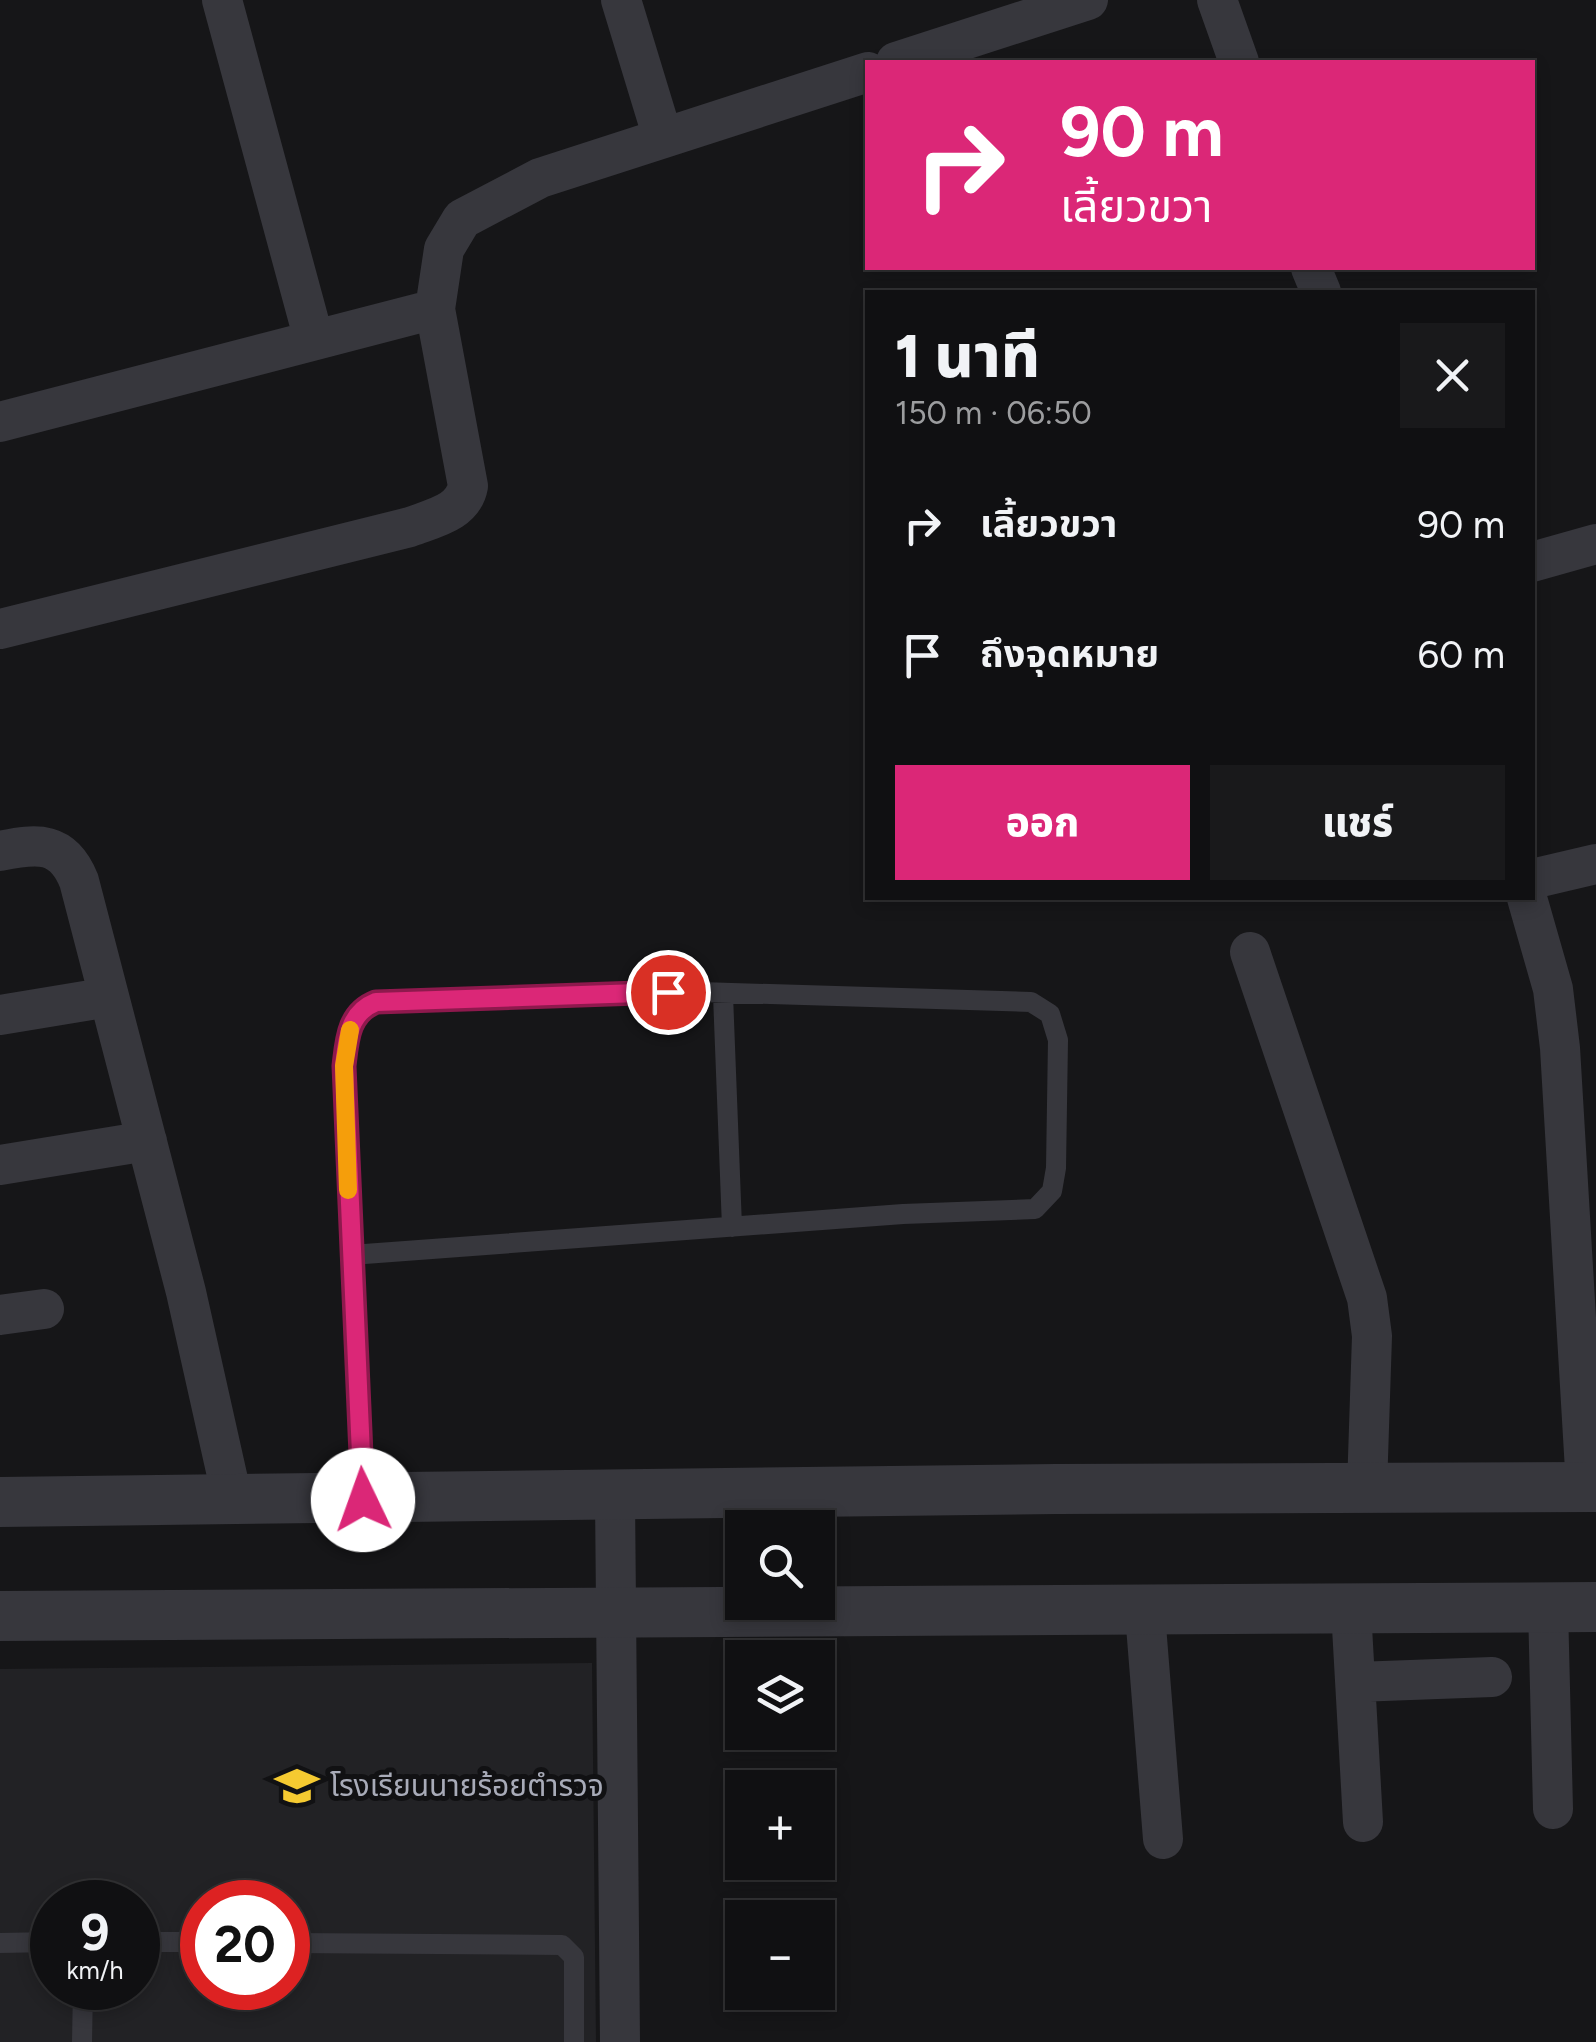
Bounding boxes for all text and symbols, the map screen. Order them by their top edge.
text: 90 m [1060,89,1224,174]
icon: right [895,100,1025,230]
text: เลี้ยวขวา [1060,179,1212,233]
text: 1 นาที [895,320,1040,392]
button: close [1400,323,1505,428]
text: 150 m · 06:50 [895,394,1092,432]
icon: right [895,498,950,553]
text: เลี้ยวขวา [980,501,1117,547]
text: 90 m [1417,502,1505,548]
icon: arrive [895,628,950,683]
text: ถึงจุดหมาย [980,631,1159,677]
text: 60 m [1417,632,1505,678]
button: ออก [895,765,1190,880]
button: แชร์ [1210,765,1505,880]
pin [626,950,711,1035]
icon: arrive [641,965,696,1020]
position arrow [311,1448,415,1552]
map controls [725,1510,835,2010]
button: search [725,1510,835,1620]
button: layers [725,1640,835,1750]
school or university icon: โรงเรียนนายร้อยตำรวจ [273,1762,321,1810]
place label: โรงเรียนนายร้อยตำรวจ [330,1767,604,1804]
button: + [725,1770,835,1880]
speed limit sign: 20 [180,1880,310,2010]
button: − [725,1900,835,2010]
text: 9 [80,1902,109,1963]
text: km/h [66,1955,124,1985]

